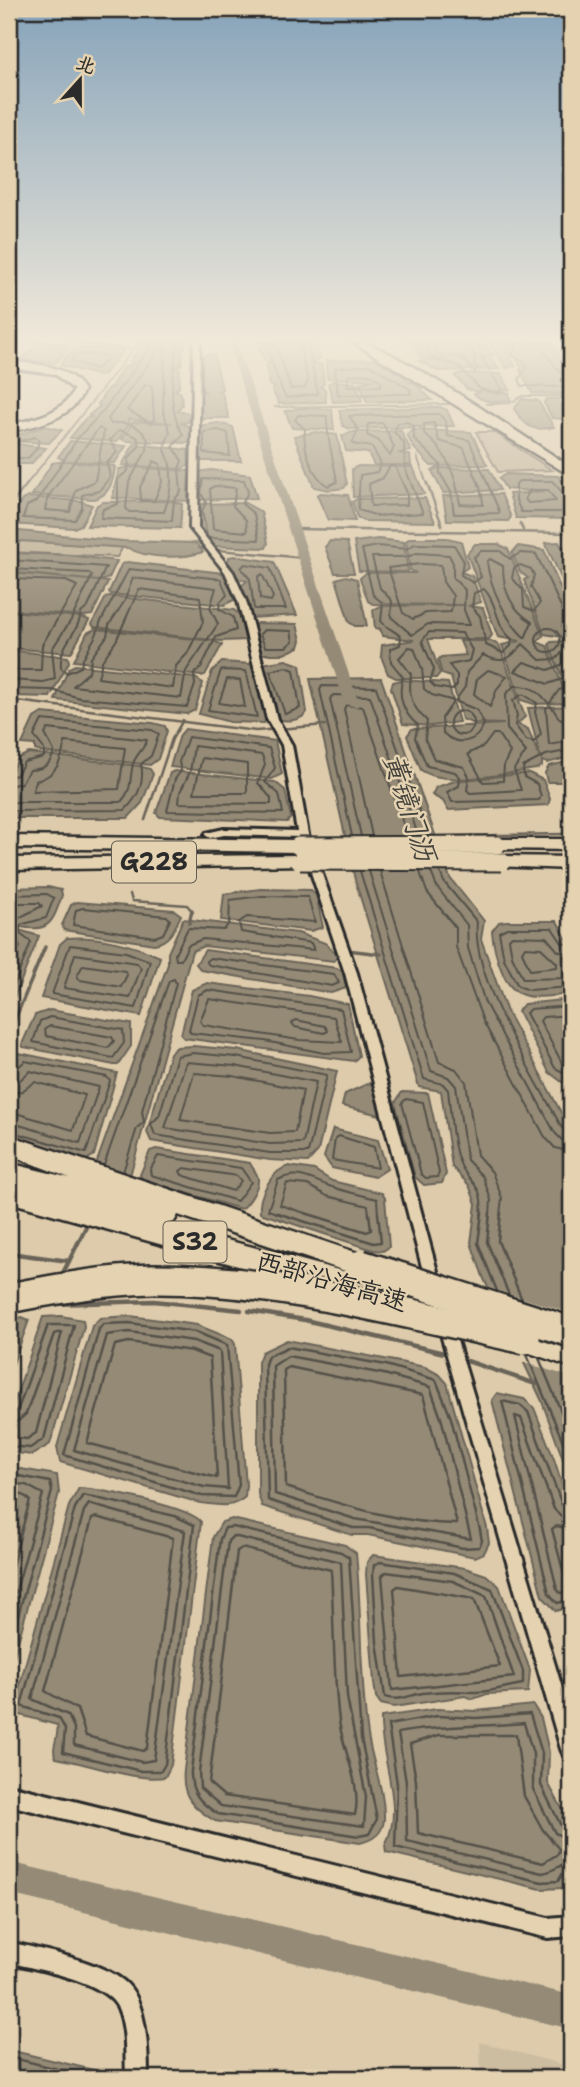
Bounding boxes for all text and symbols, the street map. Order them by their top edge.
north arrow [46,46,116,116]
text: 北 [73,50,99,80]
water label: 黄镜门沥 [375,748,446,869]
road number: G228 [112,842,196,882]
road number: S32 [164,1222,227,1262]
street label: 西部沿海高速 [252,1242,412,1319]

